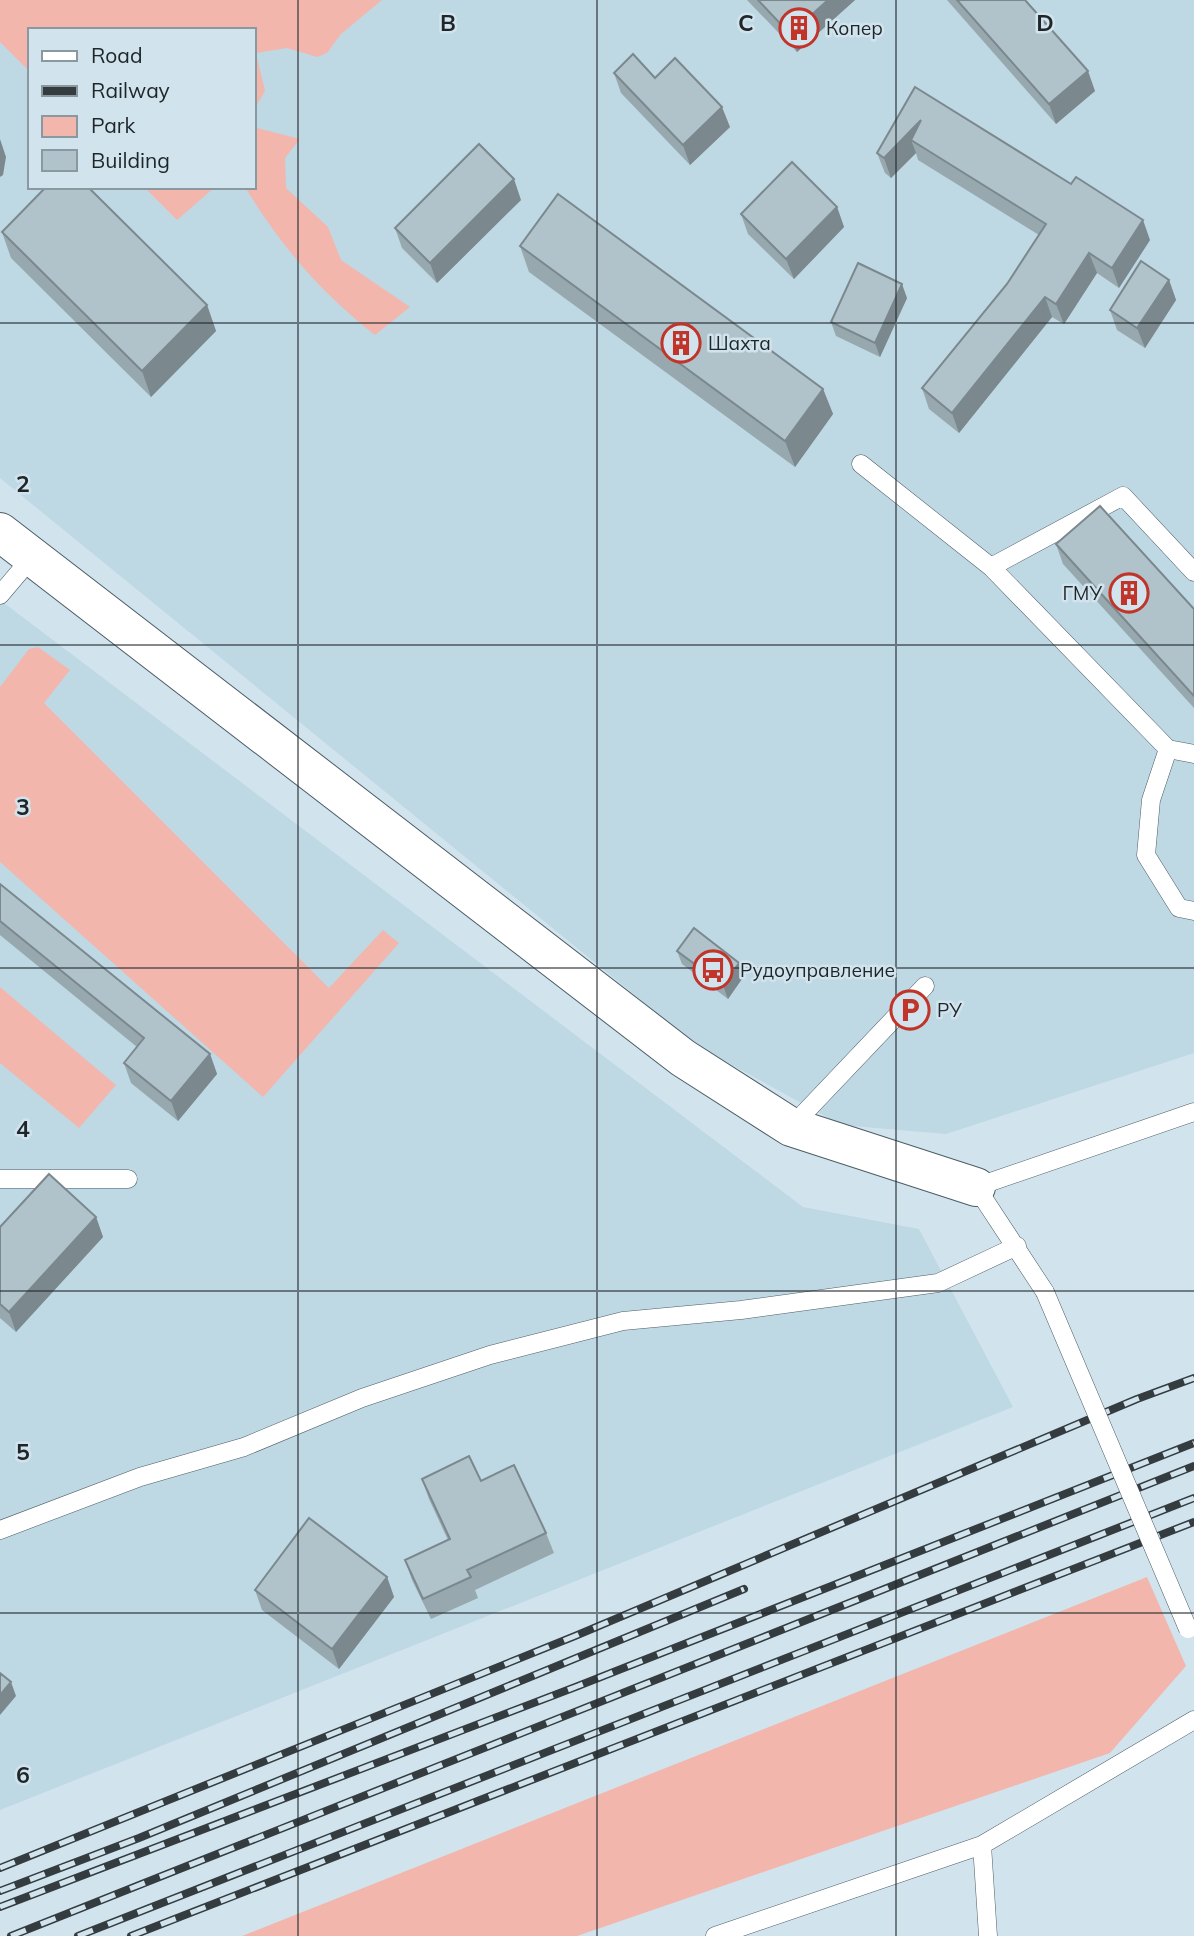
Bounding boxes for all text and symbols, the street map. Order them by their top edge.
building icon: Копер [778,7,820,49]
text: B [440,8,456,37]
text: C [738,8,754,37]
text: D [1036,8,1054,37]
place label: Копер [826,16,883,40]
legend [28,28,256,189]
text: Road [91,42,142,68]
text: Railway [91,77,170,103]
text: Park [91,112,135,138]
text: Building [91,147,170,173]
building icon: Шахта [660,322,702,364]
place label: Шахта [708,331,771,355]
text: 2 [16,469,30,498]
building icon: ГМУ [1108,572,1150,614]
place label: ГМУ [1063,581,1102,605]
text: 3 [16,792,30,821]
bus stop icon: Рудоуправление [692,949,734,991]
place label: Рудоуправление [740,958,895,982]
parking icon: РУ [889,989,931,1031]
place label: РУ [937,998,962,1022]
text: 4 [16,1114,30,1143]
text: 5 [16,1437,30,1466]
text: 6 [16,1760,30,1789]

